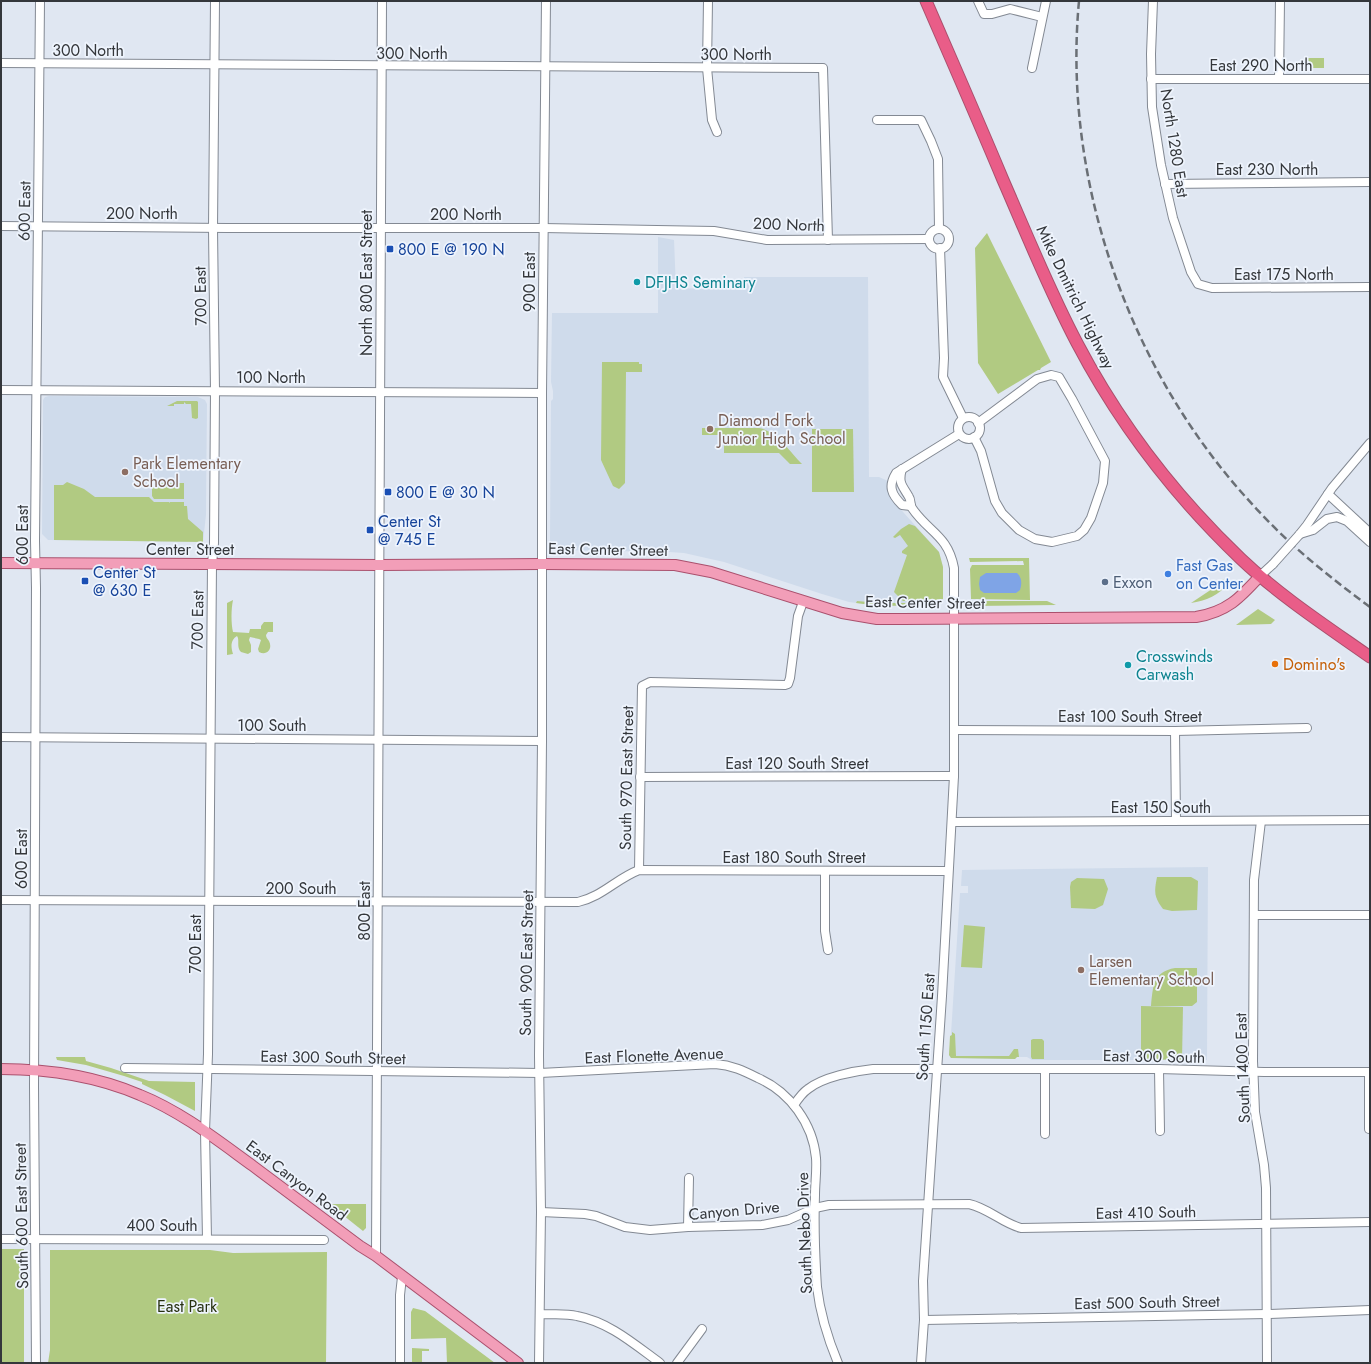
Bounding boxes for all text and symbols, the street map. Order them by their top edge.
street label: 300 North [52,39,124,62]
street label: 300 North [376,42,448,65]
street label: 300 North [700,43,772,66]
street label: East 290 North [1209,54,1313,77]
street label: North 1280 East [1155,87,1194,199]
street label: East 230 North [1216,158,1318,181]
street label: 600 East [12,181,37,241]
street label: 200 North [106,202,178,225]
street label: 200 North [430,203,502,226]
street label: North 800 East Street [355,210,378,356]
street label: 200 North [753,212,825,237]
street label: Mike Dmitrich Highway [1031,221,1121,374]
place label: 800 E @ 190 N [398,238,505,261]
marker: 800 E @ 190 N [385,244,395,254]
street label: 900 East [518,252,541,312]
street label: East 175 North [1234,263,1334,286]
street label: 700 East [188,266,213,326]
place label: DFJHS Seminary [645,271,756,294]
marker: DFJHS Seminary [632,277,642,287]
street label: 100 North [236,366,306,389]
place label: Diamond Fork Junior High School [716,409,846,450]
marker: Diamond Fork Junior High School [705,424,715,434]
place label: Park Elementary School [133,452,242,493]
marker: Park Elementary School [120,467,130,477]
place label: 800 E @ 30 N [396,481,495,504]
marker: 800 E @ 30 N [383,487,393,497]
street label: 600 East [11,505,34,565]
place label: Center St @ 745 E [378,510,441,551]
marker: Center St @ 745 E [365,525,375,535]
street label: East Center Street [548,537,668,562]
street label: Center Street [146,538,234,561]
place label: Fast Gas on Center [1176,554,1244,595]
place label: Center St @ 630 E [93,561,156,602]
marker: Fast Gas on Center [1163,569,1173,579]
place label: Exxon [1113,571,1153,594]
marker: Center St @ 630 E [80,576,90,586]
marker: Exxon [1100,577,1110,587]
street label: 700 East [185,590,210,650]
street label: East Center Street [865,590,985,615]
place label: Crosswinds Carwash [1136,645,1213,686]
place label: Domino's [1283,653,1345,676]
marker: Domino's [1270,659,1280,669]
marker: Crosswinds Carwash [1123,660,1133,670]
street label: East 100 South Street [1058,705,1202,728]
street label: South 970 East Street [614,706,639,850]
street label: 100 South [237,714,307,737]
street label: East 120 South Street [725,752,869,775]
street label: East 150 South [1111,796,1211,819]
street label: 600 East [10,829,33,889]
street label: East 180 South Street [722,846,866,869]
street label: 200 South [265,877,337,900]
street label: 800 East [353,881,376,941]
street label: South 900 East Street [514,890,539,1036]
street label: 700 East [184,914,207,974]
place label: Larsen Elementary School [1089,950,1214,991]
marker: Larsen Elementary School [1076,965,1086,975]
street label: South 1150 East [910,972,941,1081]
street label: South 1400 East [1229,1012,1256,1123]
street label: East Flonette Avenue [584,1042,724,1069]
street label: East 300 South [1103,1044,1205,1069]
street label: East 300 South Street [260,1045,406,1070]
street label: East Canyon Road [241,1135,352,1226]
street label: South 600 East Street [9,1143,34,1289]
street label: South Nebo Drive [791,1172,818,1294]
street label: Canyon Drive [688,1195,781,1226]
street label: East 410 South [1095,1200,1197,1225]
street label: 400 South [126,1214,198,1237]
street label: East 500 South Street [1074,1290,1220,1315]
park label: East Park [157,1295,218,1318]

